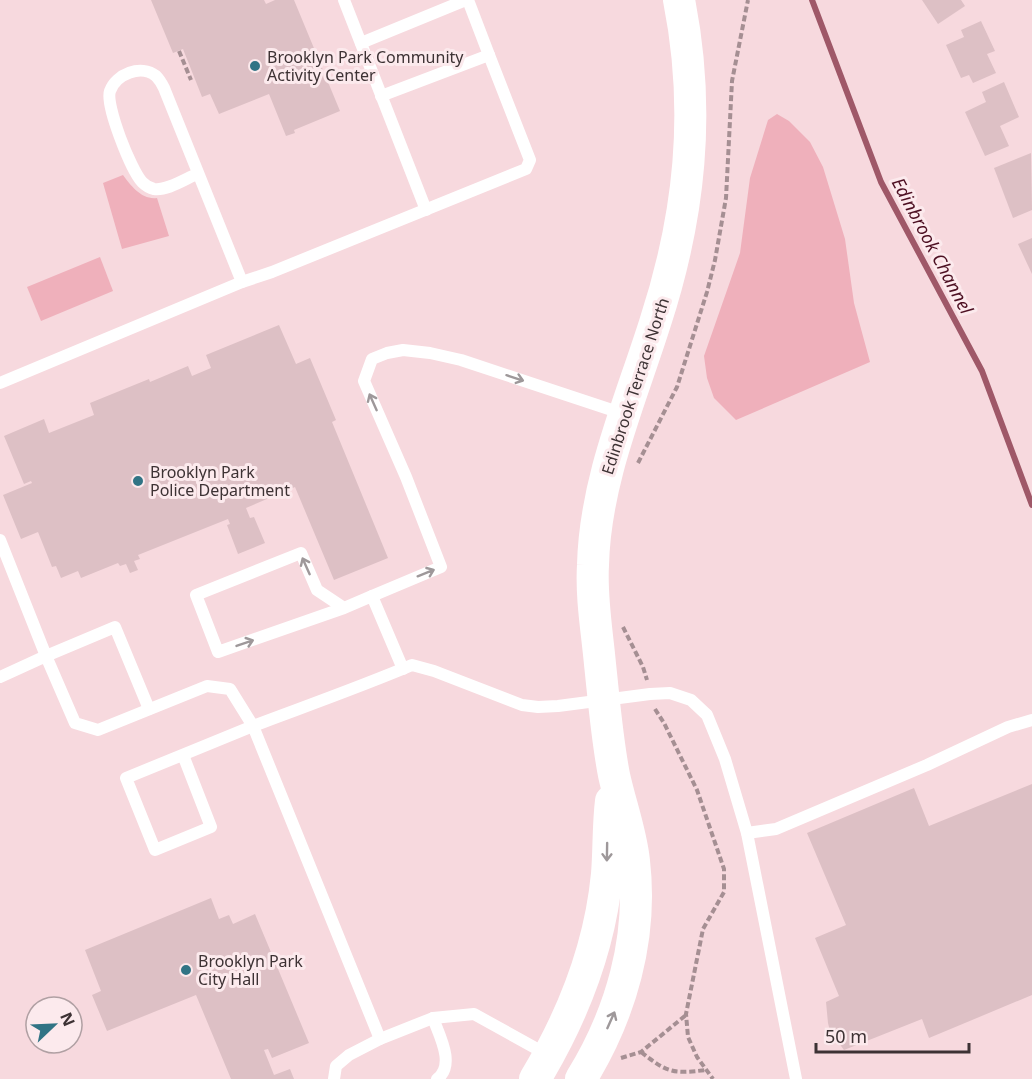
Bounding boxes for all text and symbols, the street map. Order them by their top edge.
place label: Brooklyn Park Community Activity Center [267,46,464,86]
marker: Brooklyn Park Community Activity Center [248,59,262,73]
water label: Edinbrook Channel [887,173,979,318]
street label: Edinbrook Terrace North [596,295,674,477]
one-way arrow [505,374,524,385]
one-way arrow [367,393,378,411]
place label: Brooklyn Park Police Department [150,461,290,501]
marker: Brooklyn Park Police Department [131,474,145,488]
one-way arrow [300,558,312,576]
one-way arrow [416,567,434,578]
one-way arrow [235,636,254,647]
one-way arrow [601,842,613,862]
place label: Brooklyn Park City Hall [198,950,303,990]
marker: Brooklyn Park City Hall [179,963,193,977]
north arrow [24,995,84,1055]
text: N [55,1009,80,1029]
one-way arrow [605,1012,617,1030]
scale bar [816,1016,969,1054]
text: 50 m [825,1024,867,1048]

